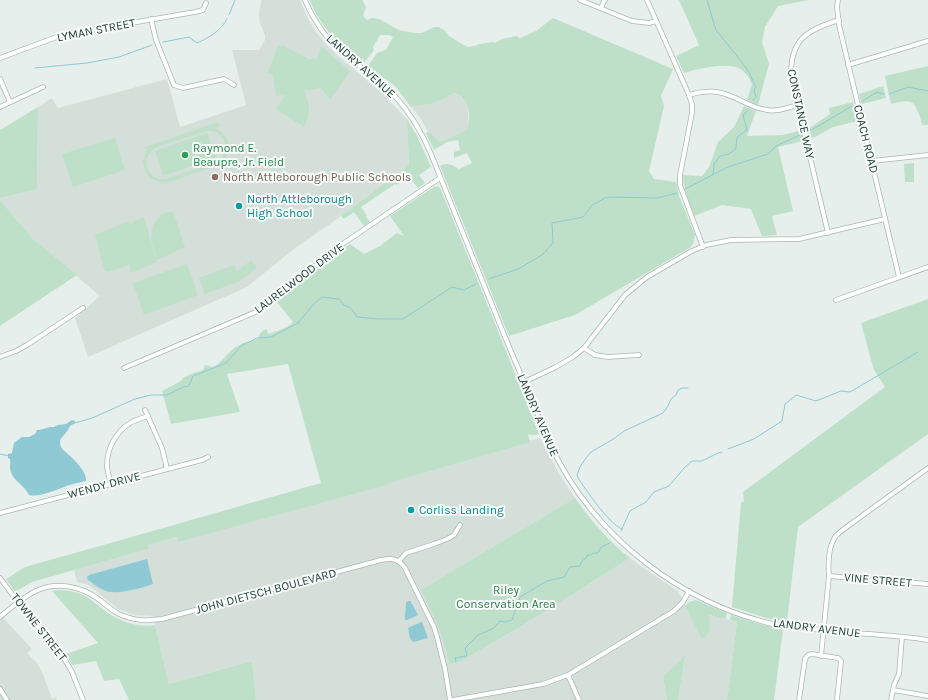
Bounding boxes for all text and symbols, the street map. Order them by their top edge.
street label: LYMAN STREET [56,16,136,44]
street label: LANDRY AVENUE [324,31,398,101]
street label: CONSTANCE WAY [785,68,817,161]
street label: COACH ROAD [851,103,881,175]
place label: Raymond E. Beaupre, Jr. Field [193,141,284,169]
marker: Raymond E. Beaupre, Jr. Field [180,150,190,160]
place label: North Attleborough Public Schools [223,170,411,184]
marker: North Attleborough Public Schools [210,172,220,182]
place label: North Attleborough High School [247,192,352,220]
marker: North Attleborough High School [234,201,244,211]
street label: LAURELWOOD DRIVE [251,240,347,316]
street label: LANDRY AVENUE [514,372,562,458]
street label: WENDY DRIVE [66,469,142,501]
place label: Corliss Landing [419,503,504,517]
marker: Corliss Landing [406,505,416,515]
street label: JOHN DIETSCH BOULEVARD [194,565,338,617]
street label: VINE STREET [844,570,912,590]
park label: Riley Conservation Area [456,583,556,611]
street label: TOWNE STREET [8,590,70,664]
street label: LANDRY AVENUE [772,616,862,640]

